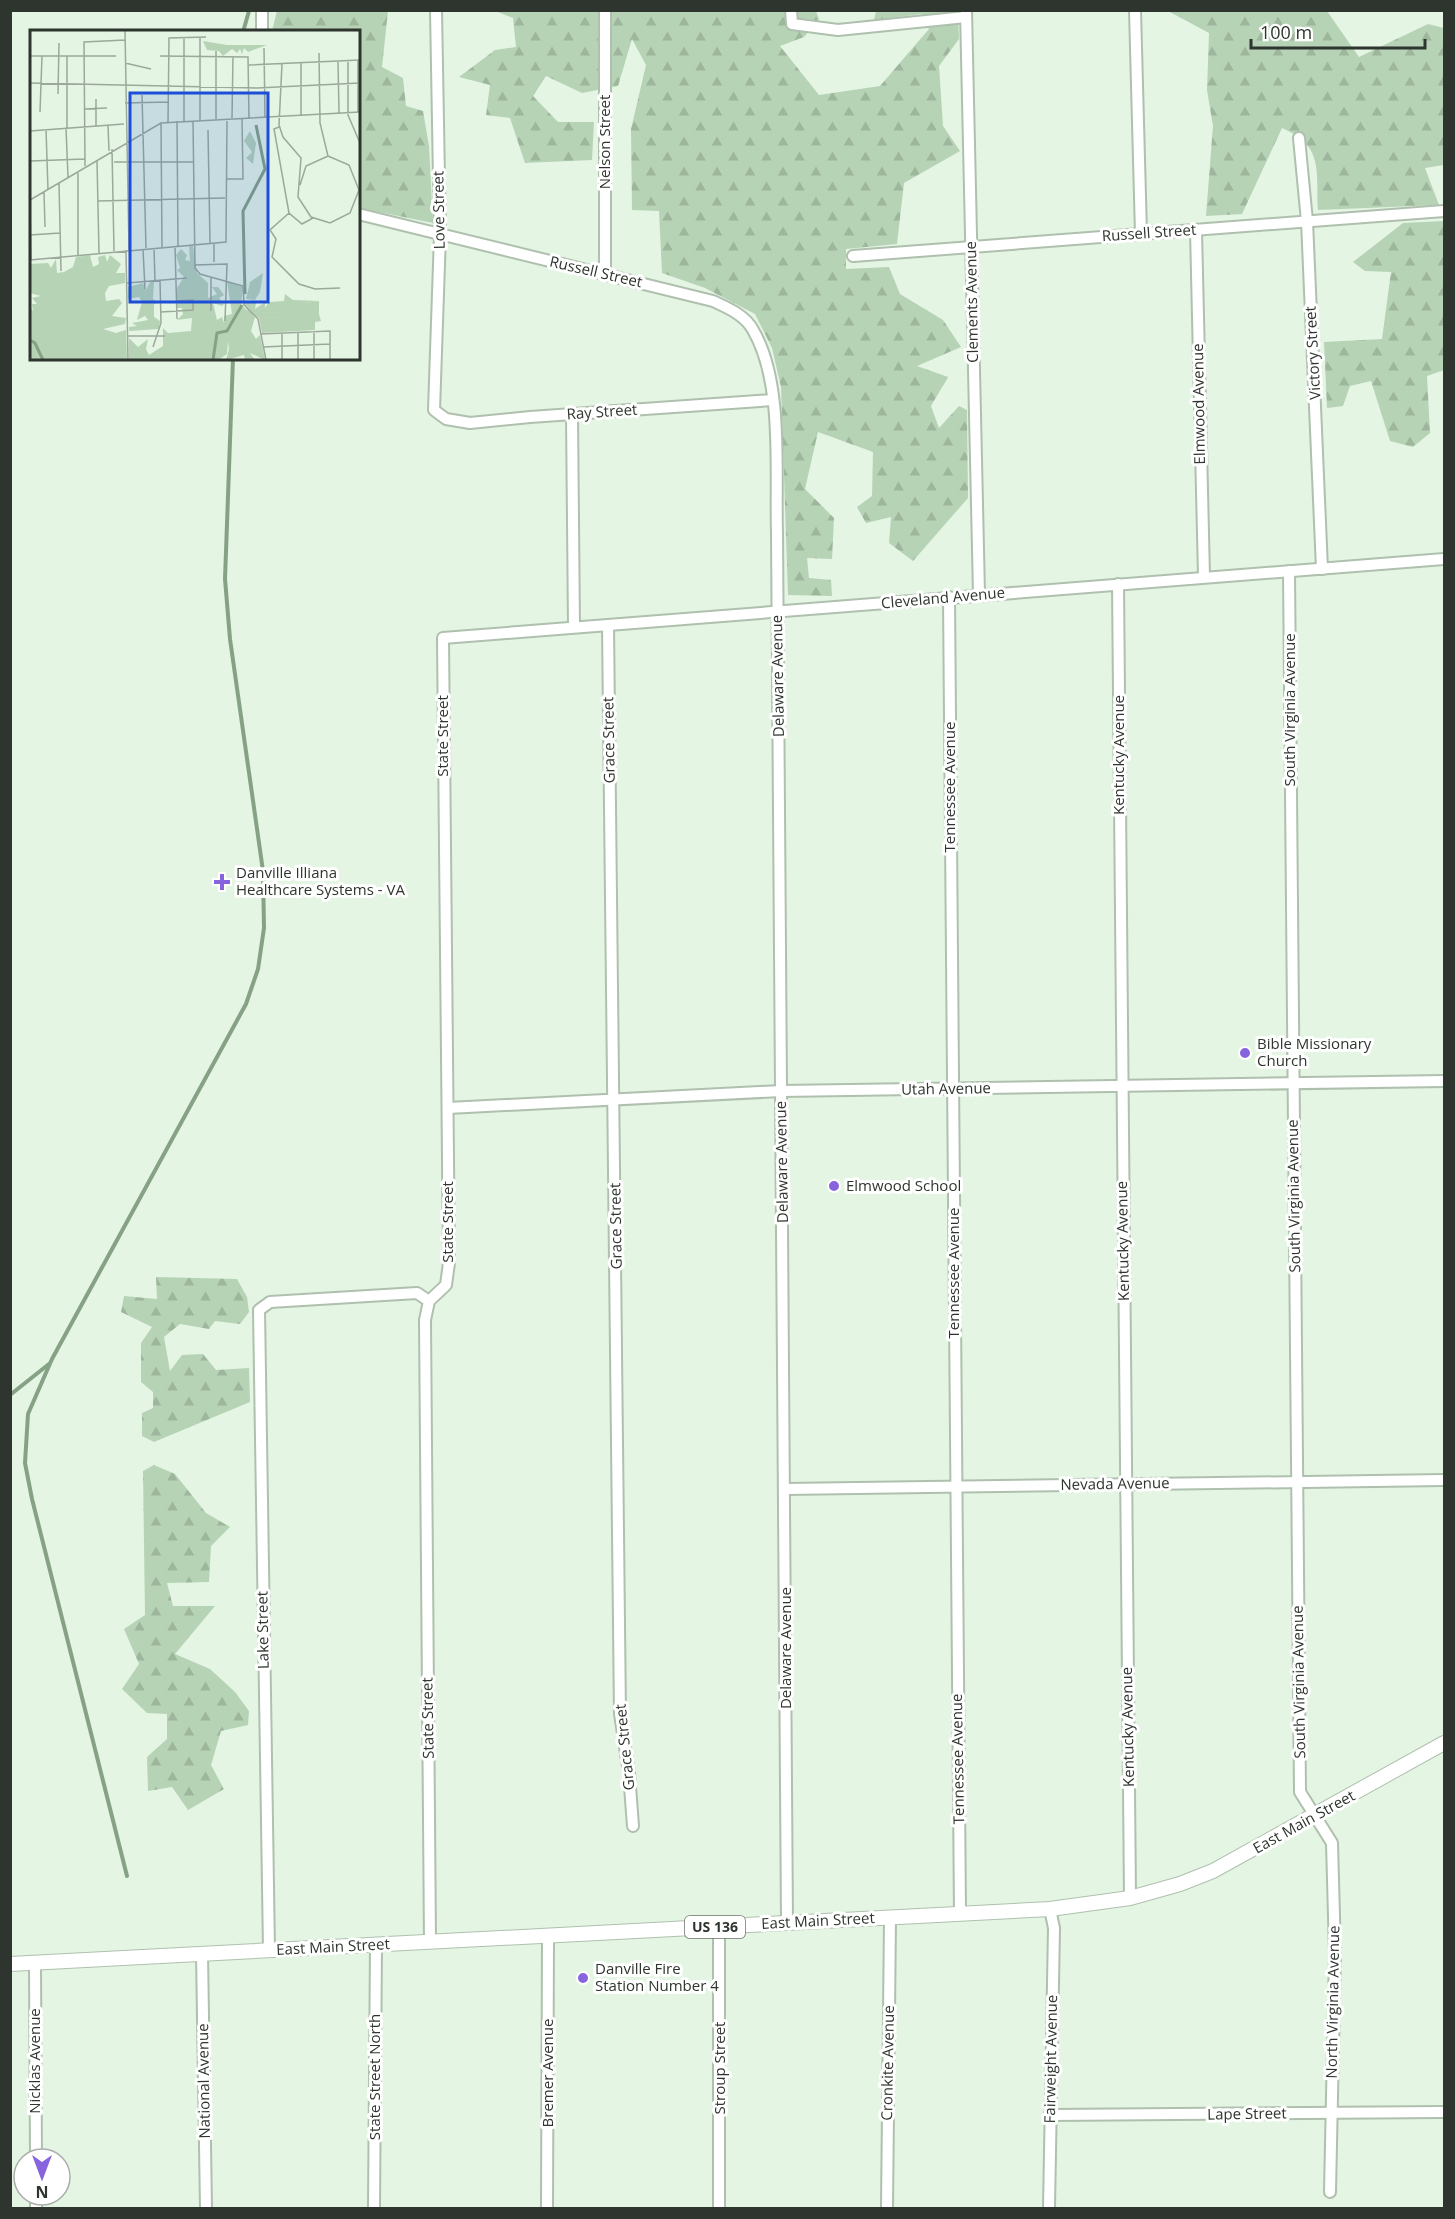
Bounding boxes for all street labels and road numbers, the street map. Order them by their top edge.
street label: Nelson Street [594,95,614,189]
street label: Love Street [427,171,449,249]
street label: Russell Street [1101,219,1197,245]
street label: Clements Avenue [960,241,982,363]
street label: Russell Street [548,251,645,291]
street label: Victory Street [1300,306,1324,400]
street label: Elmwood Avenue [1187,343,1209,465]
street label: Ray Street [566,399,638,423]
street label: Cleveland Avenue [880,582,1006,612]
street label: Delaware Avenue [766,615,788,737]
street label: South Virginia Avenue [1279,633,1299,787]
street label: State Street [432,695,452,777]
street label: Kentucky Avenue [1108,695,1128,815]
street label: Grace Street [597,696,619,784]
street label: Tennessee Avenue [939,722,959,852]
street label: Utah Avenue [901,1077,991,1099]
street label: Delaware Avenue [770,1101,792,1223]
street label: South Virginia Avenue [1282,1119,1304,1273]
street label: State Street [437,1181,457,1263]
street label: Kentucky Avenue [1111,1181,1133,1301]
street label: Grace Street [604,1182,626,1270]
street label: Tennessee Avenue [943,1208,963,1338]
street label: Nevada Avenue [1060,1472,1170,1494]
street label: Delaware Avenue [775,1587,795,1709]
street label: Lake Street [251,1591,273,1669]
street label: South Virginia Avenue [1287,1605,1309,1759]
street label: Kentucky Avenue [1116,1667,1138,1787]
street label: State Street [416,1677,438,1759]
street label: Tennessee Avenue [946,1693,968,1825]
street label: Grace Street [610,1703,638,1791]
street label: East Main Street [1249,1785,1358,1857]
street label: East Main Street [761,1907,875,1933]
road number: US 136 [685,1916,745,1938]
street label: North Virginia Avenue [1321,1925,1343,2079]
street label: East Main Street [276,1933,390,1959]
street label: Fairweight Avenue [1039,1994,1061,2123]
street label: Cronkite Avenue [876,2005,898,2121]
street label: Nicklas Avenue [24,2008,44,2114]
street label: State Street North [364,2014,384,2140]
street label: Bremer Avenue [537,2019,557,2127]
street label: Stroup Street [709,2022,729,2114]
street label: National Avenue [192,2023,214,2139]
street label: Lape Street [1207,2102,1287,2124]

